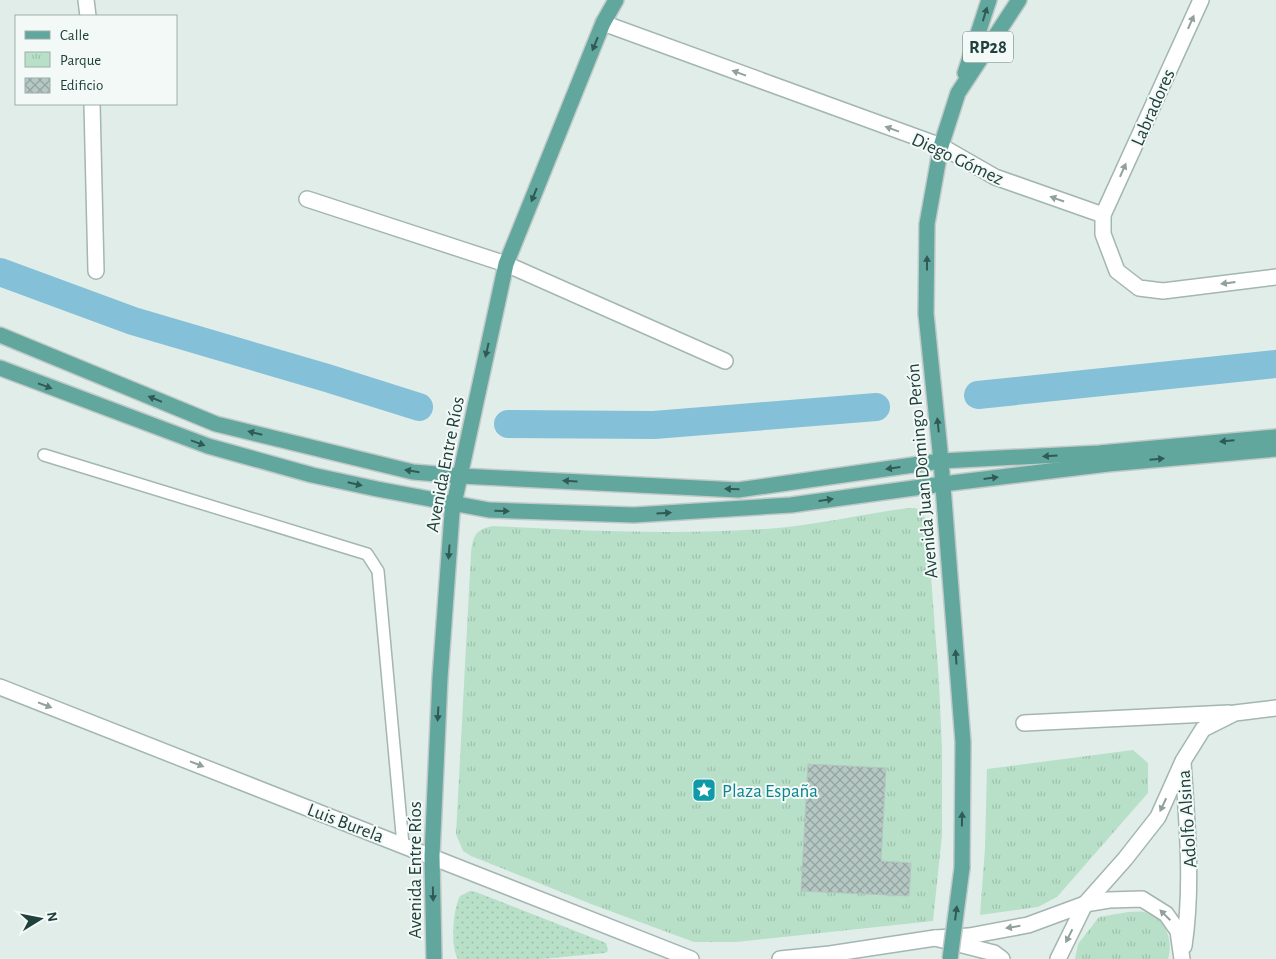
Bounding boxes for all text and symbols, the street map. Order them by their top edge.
one-way arrow [981,6,989,21]
legend [15,15,178,105]
one-way arrow [1187,15,1195,29]
text: Calle [60,28,89,43]
road number: RP28 [963,32,1013,62]
one-way arrow [591,37,599,52]
text: Parque [60,53,101,68]
street label: Labradores [1128,66,1179,149]
one-way arrow [732,69,747,76]
text: Edificio [60,78,103,93]
one-way arrow [884,125,899,133]
street label: Diego Gómez [908,130,1006,189]
one-way arrow [1120,163,1128,177]
one-way arrow [530,188,538,203]
one-way arrow [1049,195,1064,203]
one-way arrow [923,255,931,271]
one-way arrow [1219,279,1235,287]
one-way arrow [483,342,491,357]
street label: Avenida Juan Domingo Perón [904,363,941,579]
one-way arrow [38,383,53,390]
one-way arrow [148,394,162,402]
street label: Avenida Entre Ríos [423,395,468,534]
one-way arrow [933,417,941,433]
one-way arrow [247,429,262,437]
one-way arrow [1219,437,1235,445]
one-way arrow [191,439,206,447]
one-way arrow [1042,452,1058,460]
one-way arrow [1149,455,1165,463]
one-way arrow [885,464,901,472]
one-way arrow [404,467,420,475]
one-way arrow [984,474,1000,482]
one-way arrow [561,477,577,485]
one-way arrow [347,480,362,488]
one-way arrow [724,485,740,493]
one-way arrow [819,496,835,504]
one-way arrow [494,507,510,515]
one-way arrow [657,508,673,516]
one-way arrow [444,544,452,560]
one-way arrow [952,648,960,664]
one-way arrow [38,701,53,709]
one-way arrow [434,706,442,722]
one-way arrow [190,760,205,768]
street label: Adolfo Alsina [1175,769,1200,869]
place icon: Plaza España [691,777,717,803]
place label: Plaza España [722,782,818,801]
one-way arrow [1159,798,1167,812]
street label: Luis Burela [305,800,387,847]
street label: Avenida Entre Ríos [406,801,425,939]
one-way arrow [958,811,966,827]
one-way arrow [429,886,437,902]
north arrow [15,894,65,944]
one-way arrow [952,905,960,921]
one-way arrow [1159,910,1171,922]
text: N [44,911,60,923]
one-way arrow [1004,923,1020,931]
one-way arrow [1065,929,1073,944]

